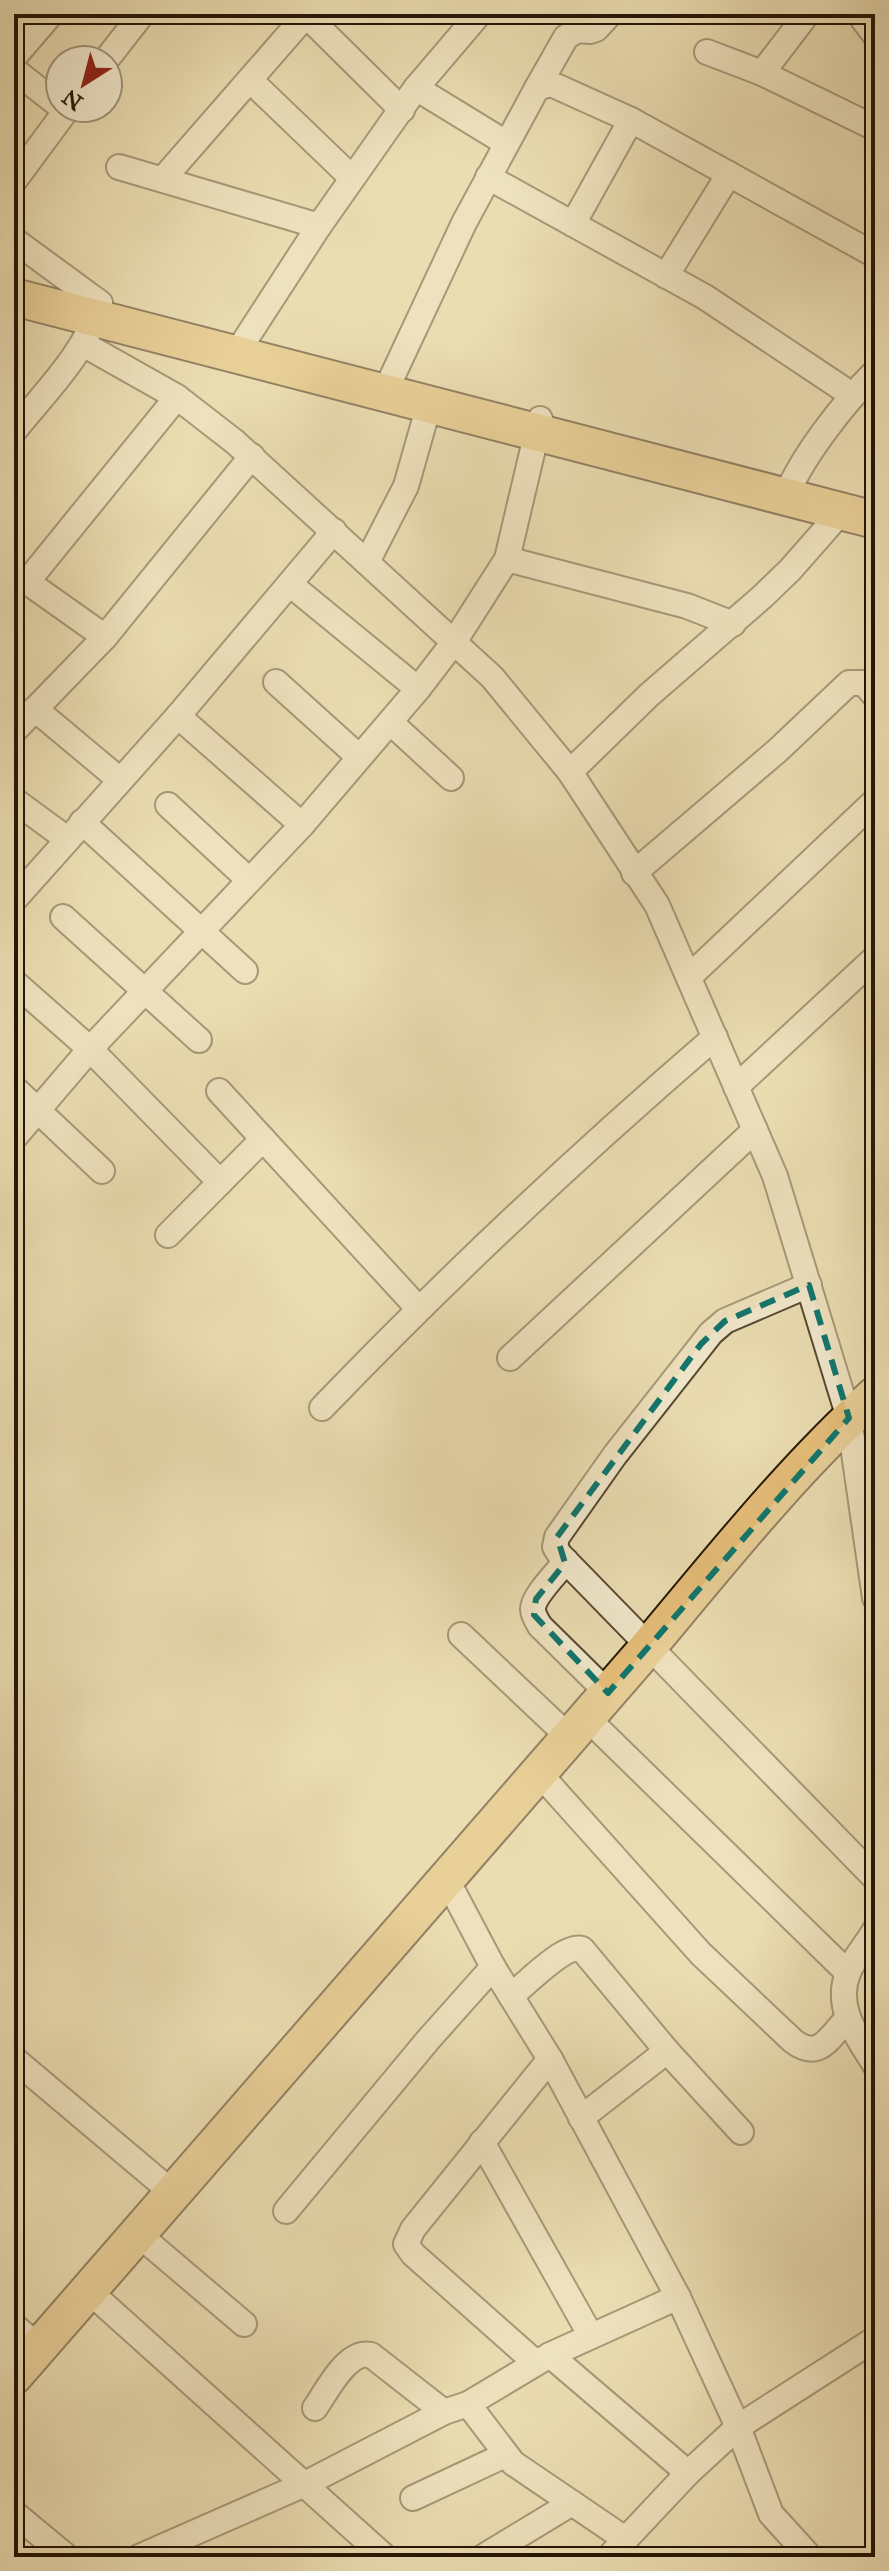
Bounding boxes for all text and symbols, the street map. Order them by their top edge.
north arrow [44,44,124,124]
text: N [57,83,88,116]

